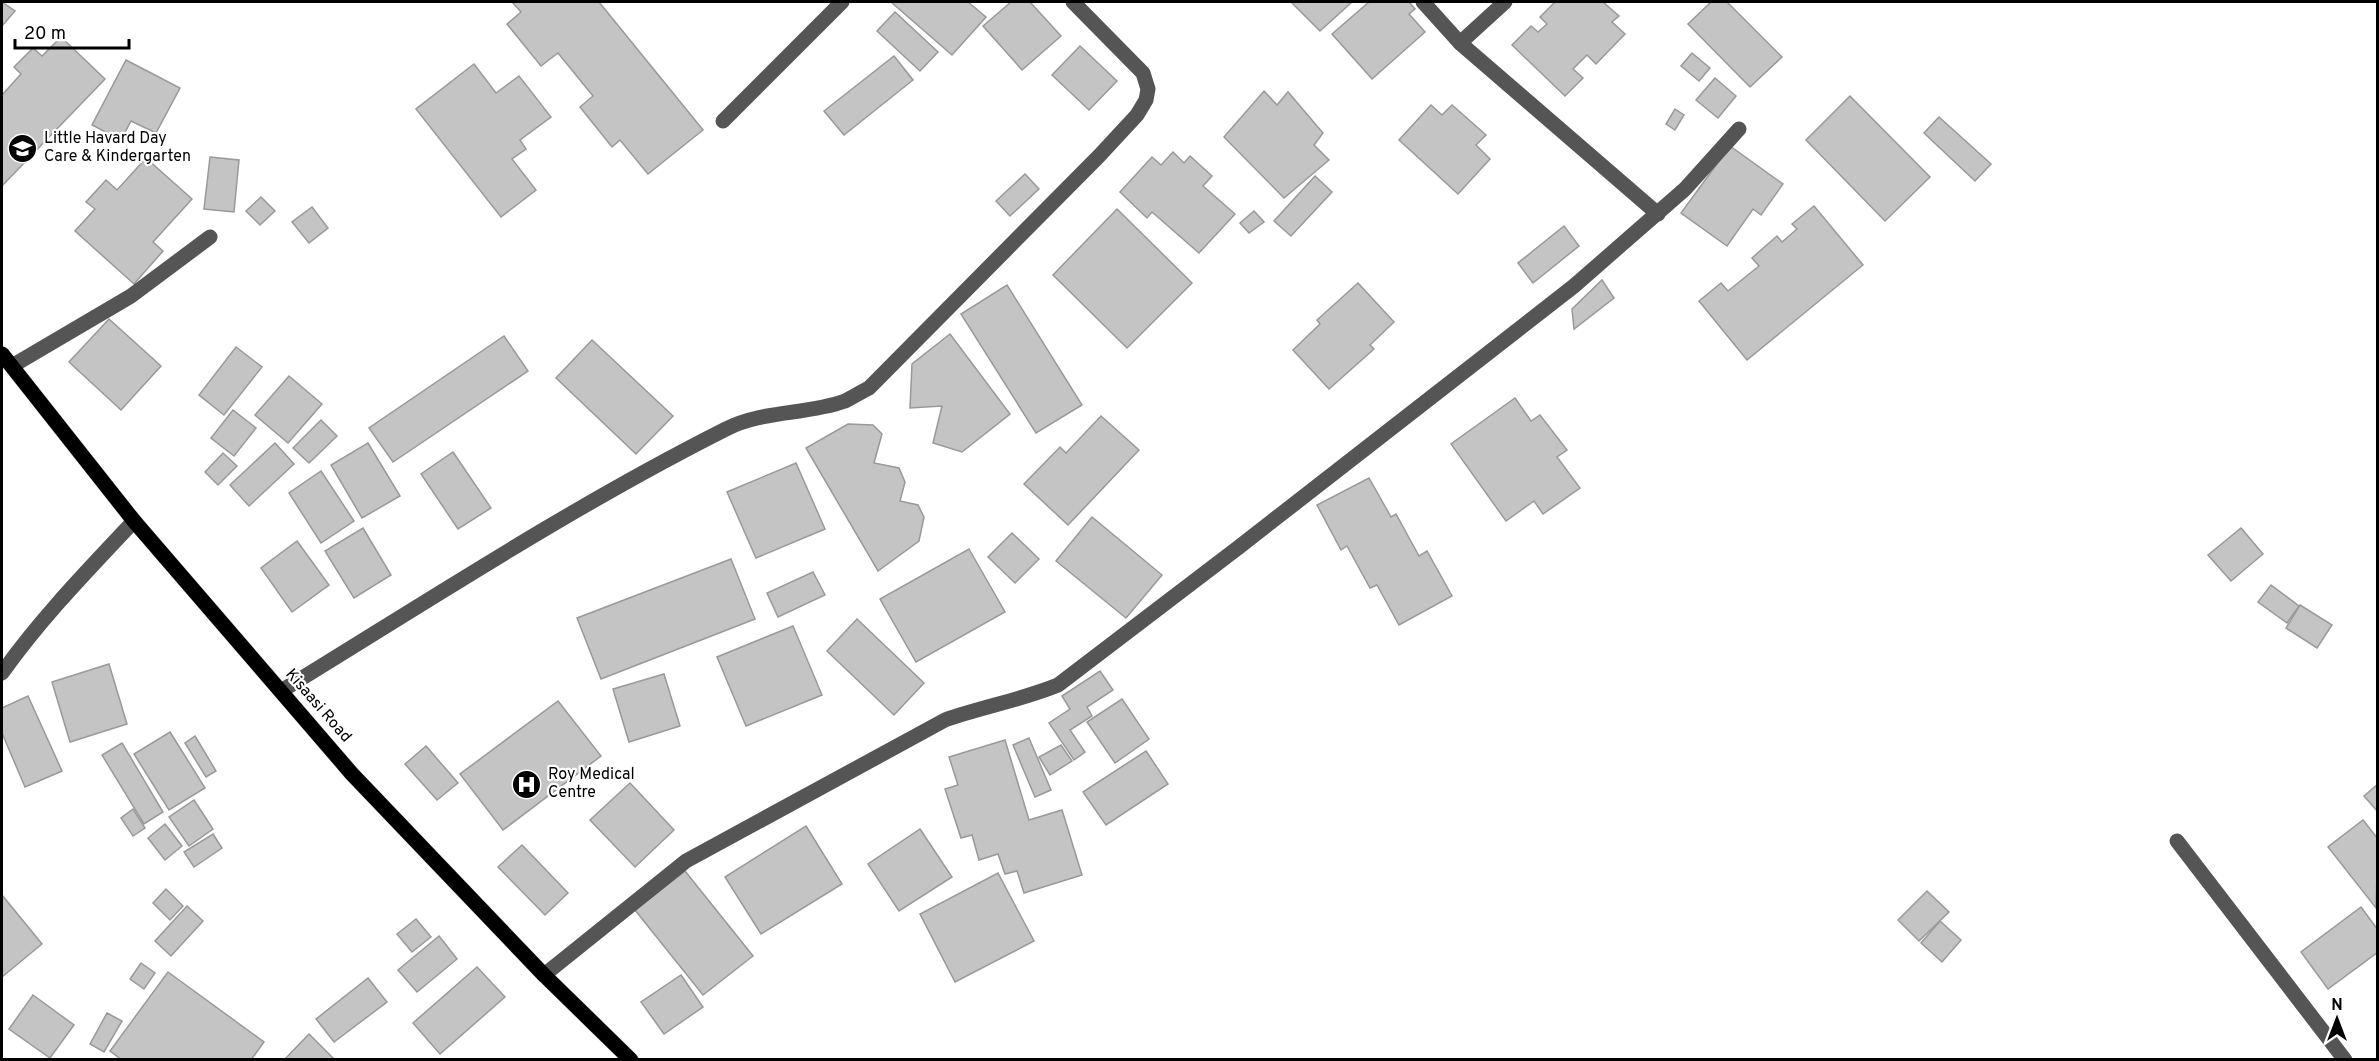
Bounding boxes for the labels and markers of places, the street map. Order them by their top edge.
place label: Little Havard Day Care & Kindergarten [44,129,191,167]
school or university icon: Little Havard Day Care & Kindergarten [7,132,39,164]
place label: Roy Medical Centre [548,765,635,803]
hospital icon: Roy Medical Centre [511,768,543,800]

